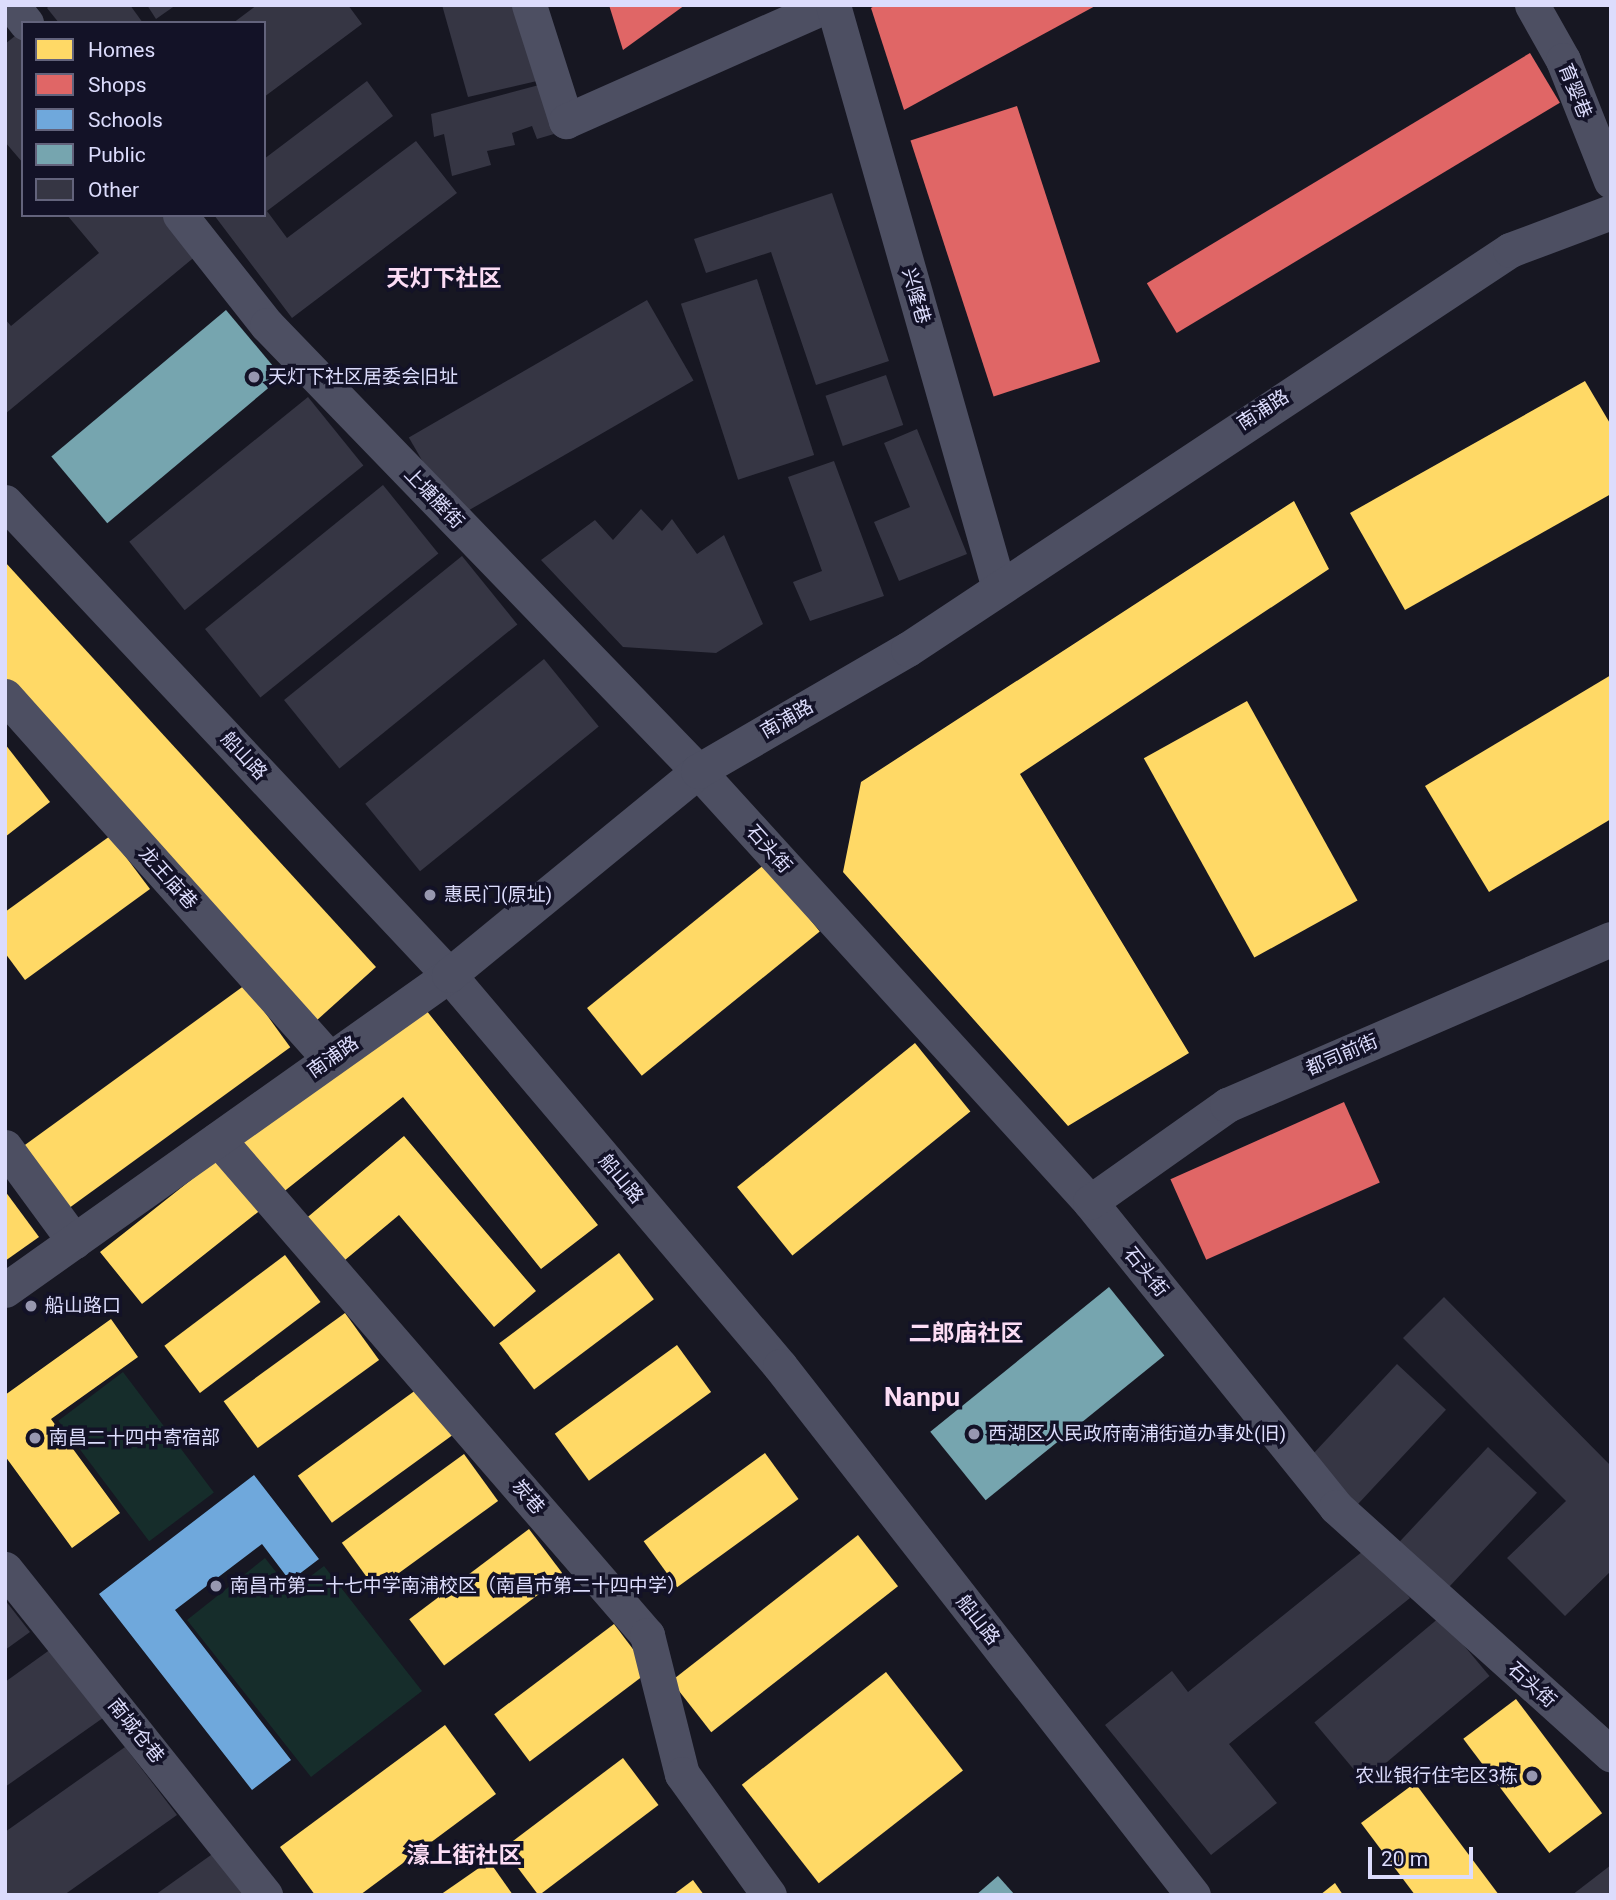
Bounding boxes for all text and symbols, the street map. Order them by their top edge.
legend [21,21,266,217]
text: Homes [88,38,155,62]
street label: 育婴巷 [1554,60,1596,122]
text: Shops [88,73,147,97]
text: Schools [88,108,163,132]
text: Public [88,143,146,167]
text: Other [88,178,139,202]
district label: 天灯下社区 [387,265,501,293]
street label: 兴隆巷 [897,265,935,327]
place label: 天灯下社区居委会旧址 [268,366,458,388]
marker: 天灯下社区居委会旧址 [246,369,262,385]
street label: 南浦路 [1233,385,1293,435]
street label: 上塘塍街 [399,463,469,533]
street label: 南浦路 [757,695,817,743]
street label: 船山路 [216,727,272,785]
street label: 石头街 [741,820,797,878]
street label: 龙王庙巷 [134,842,202,914]
place label: 惠民门(原址) [444,884,552,906]
marker: 惠民门(原址) [422,887,438,903]
street label: 都司前街 [1303,1030,1381,1080]
street label: 南浦路 [303,1031,363,1083]
street label: 船山路 [594,1150,648,1208]
street label: 石头街 [1119,1243,1173,1301]
place label: 船山路口 [45,1295,121,1317]
marker: 船山路口 [23,1298,39,1314]
district label: 二郎庙社区 [909,1320,1023,1348]
district label: Nanpu [884,1382,960,1414]
place label: 西湖区人民政府南浦街道办事处(旧) [988,1423,1286,1445]
marker: 西湖区人民政府南浦街道办事处(旧) [966,1426,982,1442]
place label: 南昌二十四中寄宿部 [49,1427,220,1449]
marker: 南昌二十四中寄宿部 [27,1430,43,1446]
street label: 炭巷 [507,1475,549,1519]
place label: 南昌市第二十七中学南浦校区（南昌市第二十四中学） [230,1575,686,1597]
marker: 南昌市第二十七中学南浦校区（南昌市第二十四中学） [208,1578,224,1594]
street label: 船山路 [951,1591,1005,1649]
street label: 石头街 [1503,1657,1561,1713]
street label: 南城仓巷 [103,1694,169,1768]
place label: 农业银行住宅区3栋 [1355,1765,1518,1787]
marker: 农业银行住宅区3栋 [1524,1768,1540,1784]
scale bar [1371,1834,1476,1878]
district label: 濠上街社区 [407,1842,521,1870]
text: 20 m [1381,1847,1428,1871]

